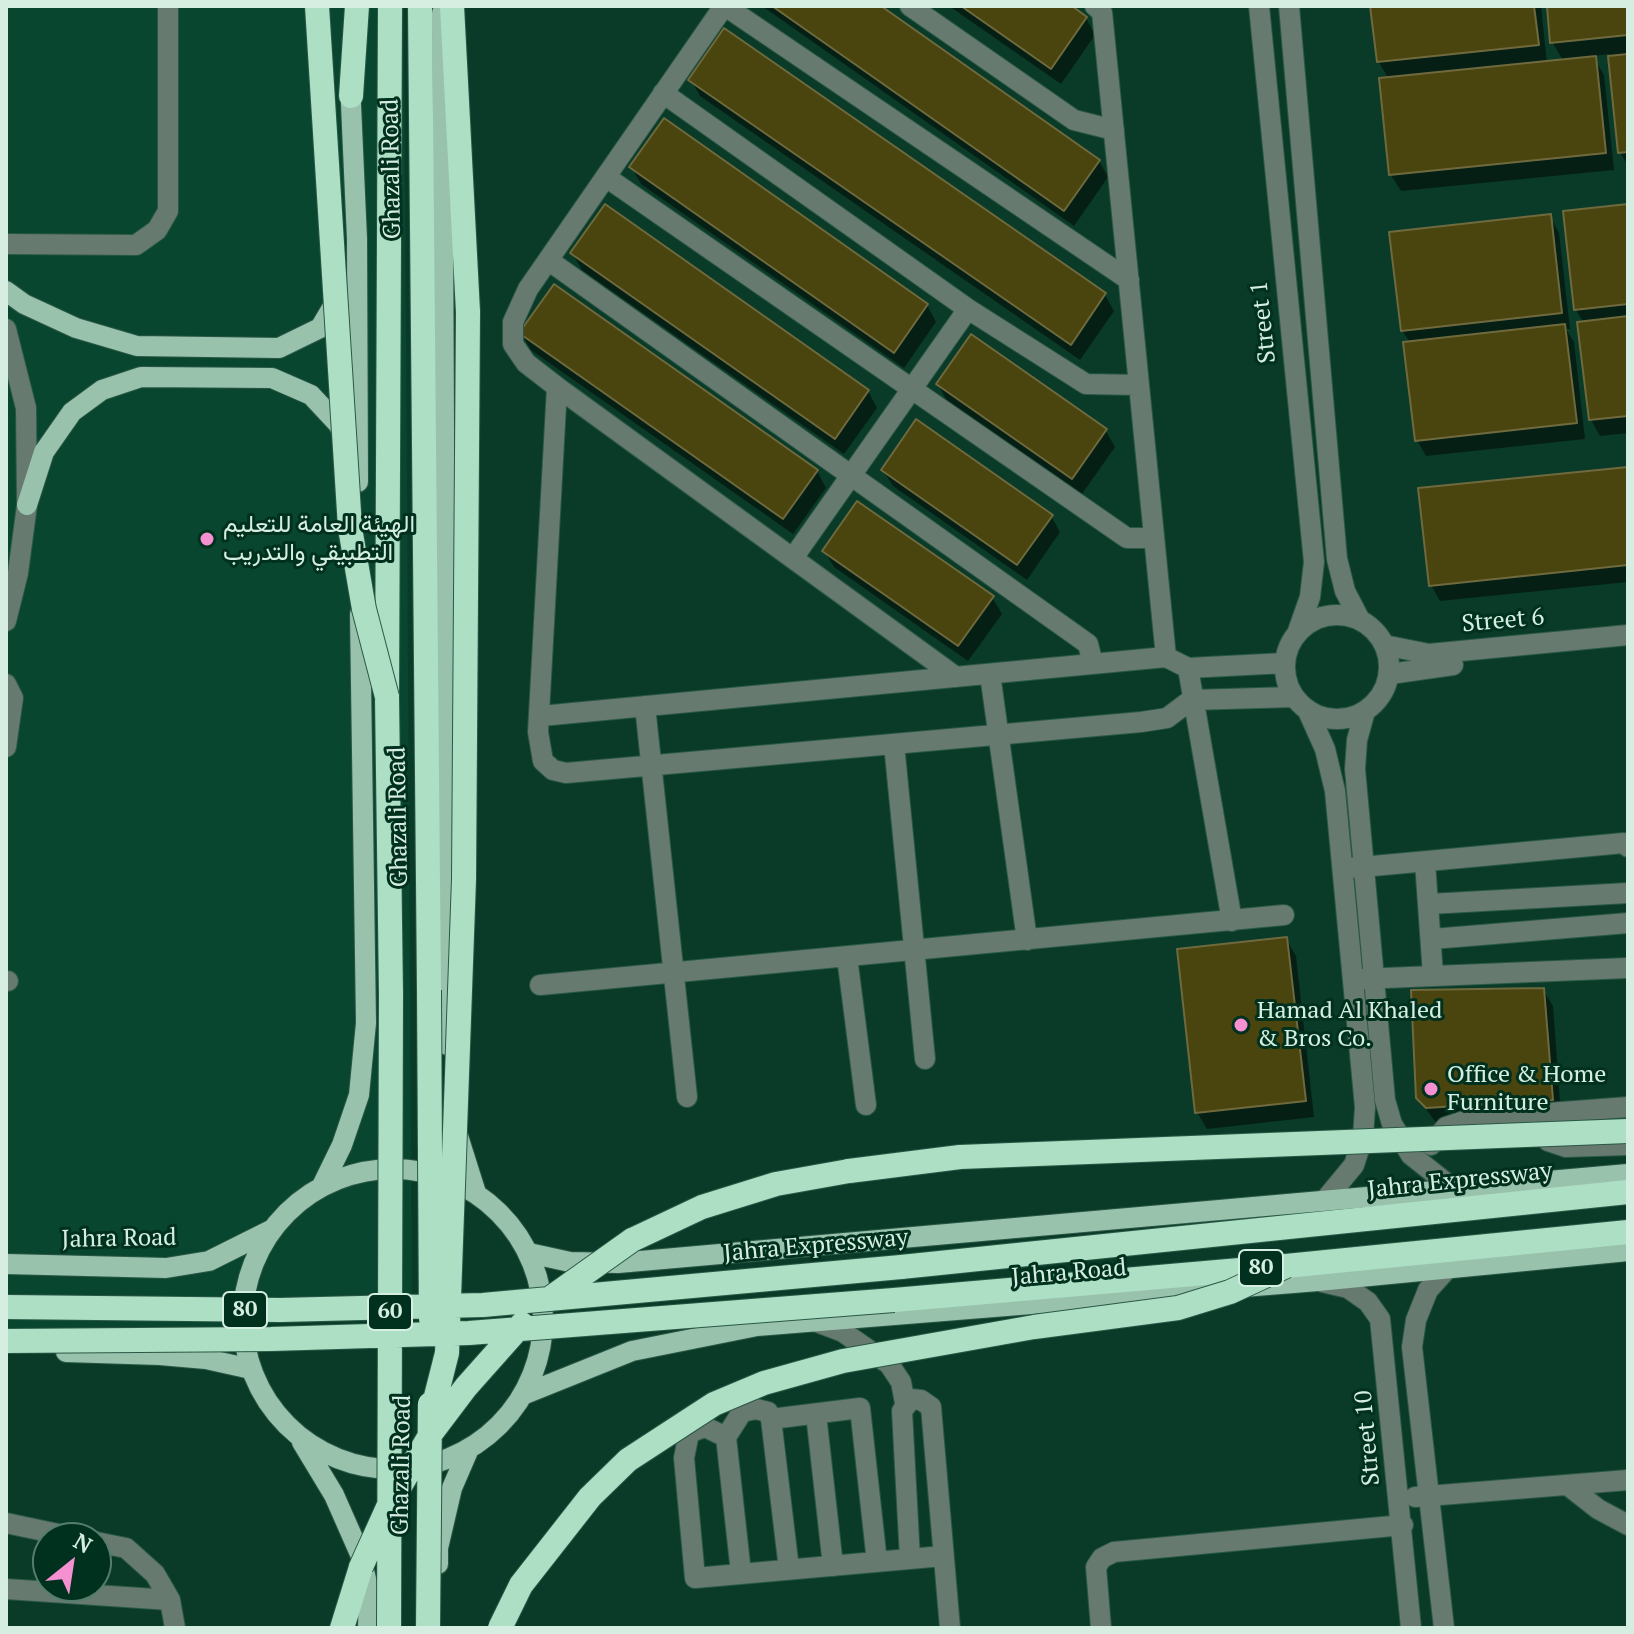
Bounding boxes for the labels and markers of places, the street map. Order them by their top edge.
place label: الهيئة العامة للتعليم التطبيقي والتدريب [223,511,415,567]
marker: الهيئة العامة للتعليم التطبيقي والتدريب [198,530,216,548]
place label: Hamad Al Khaled & Bros Co. [1257,997,1442,1053]
marker: Hamad Al Khaled & Bros Co. [1232,1016,1250,1034]
place label: Office & Home Furniture [1447,1061,1606,1117]
marker: Office & Home Furniture [1422,1080,1440,1098]

